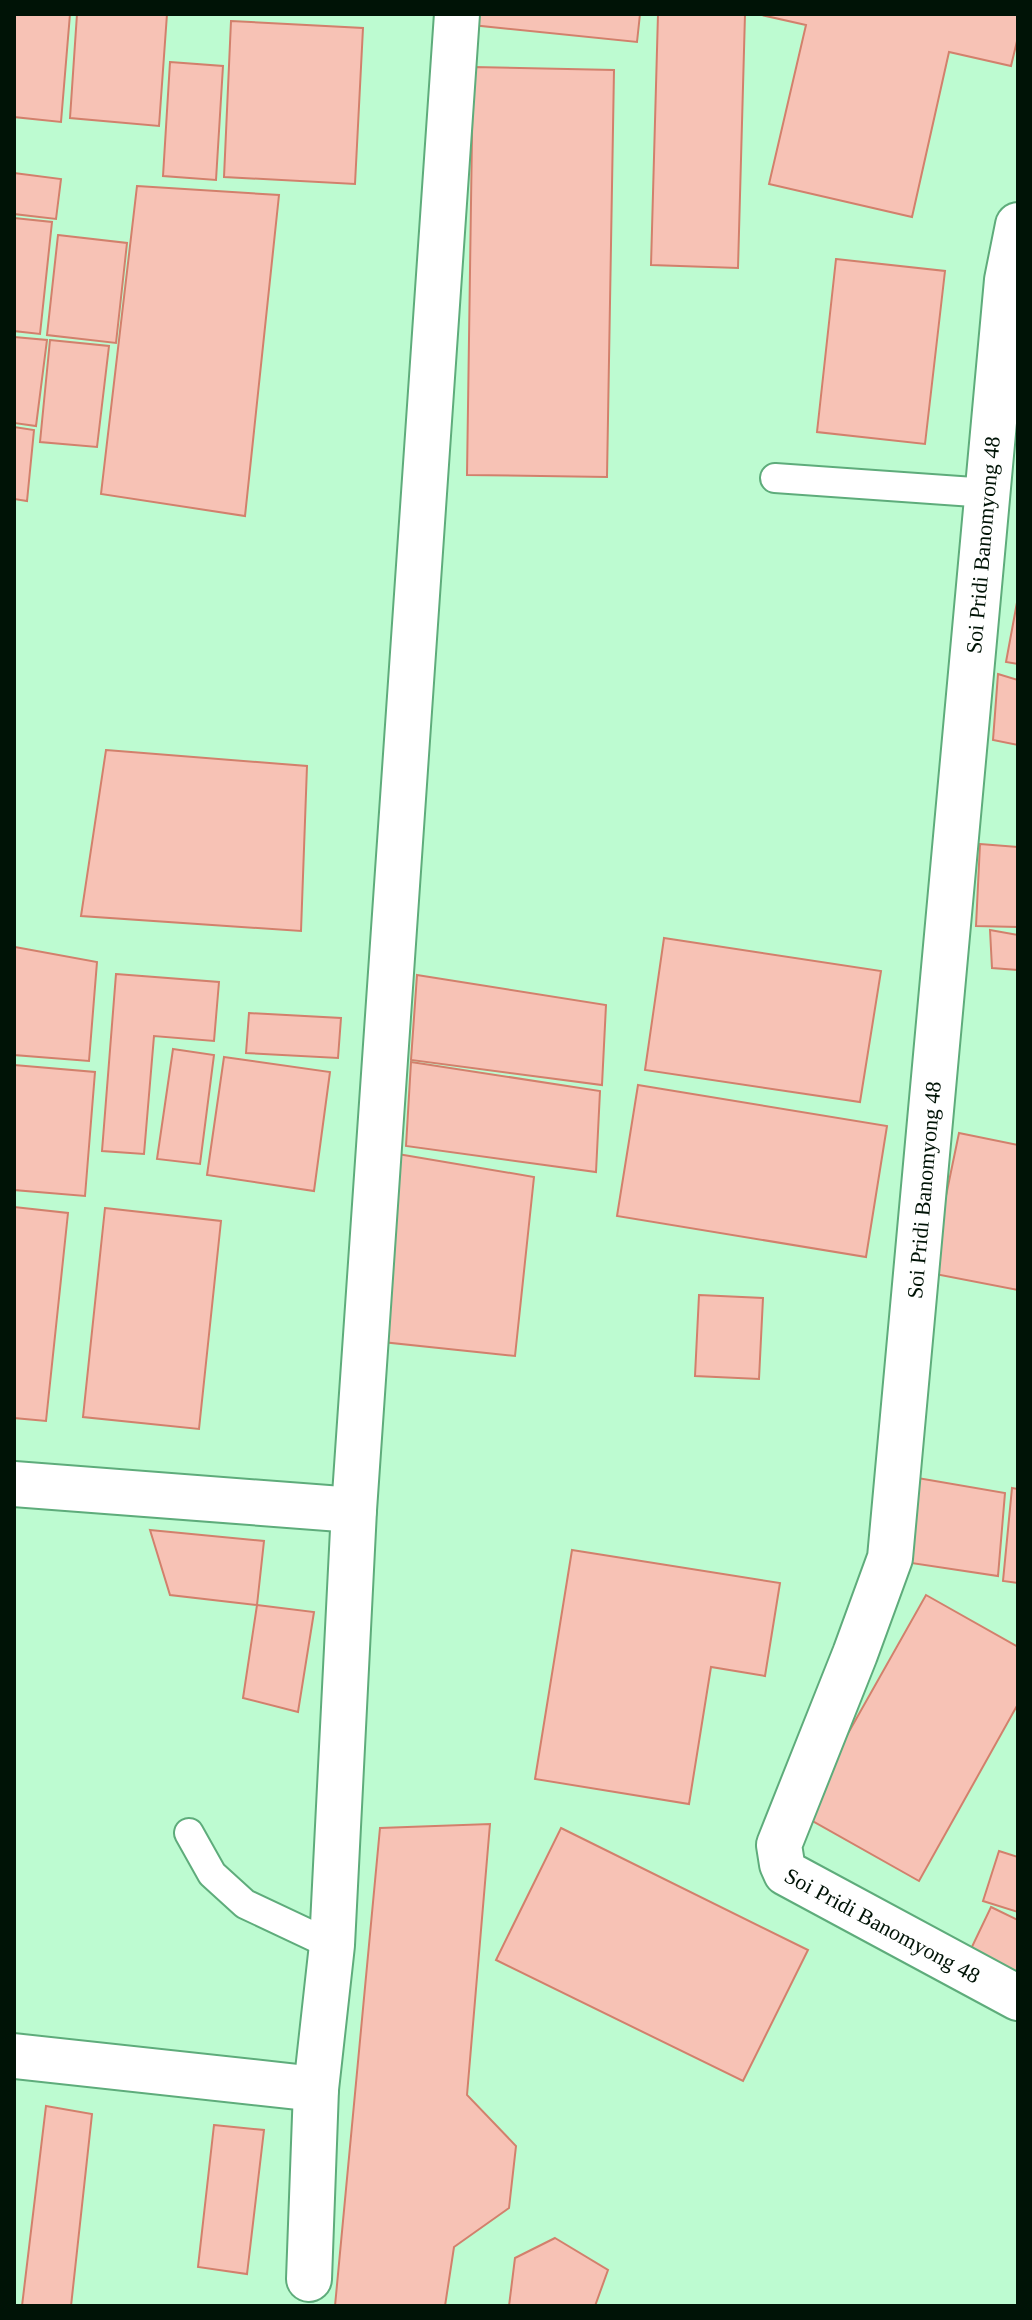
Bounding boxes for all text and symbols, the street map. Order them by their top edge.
street label: Soi Pridi Banomyong 48 [961,435,1005,655]
street label: Soi Pridi Banomyong 48 [902,1080,946,1300]
street label: Soi Pridi Banomyong 48 [781,1862,985,1988]

